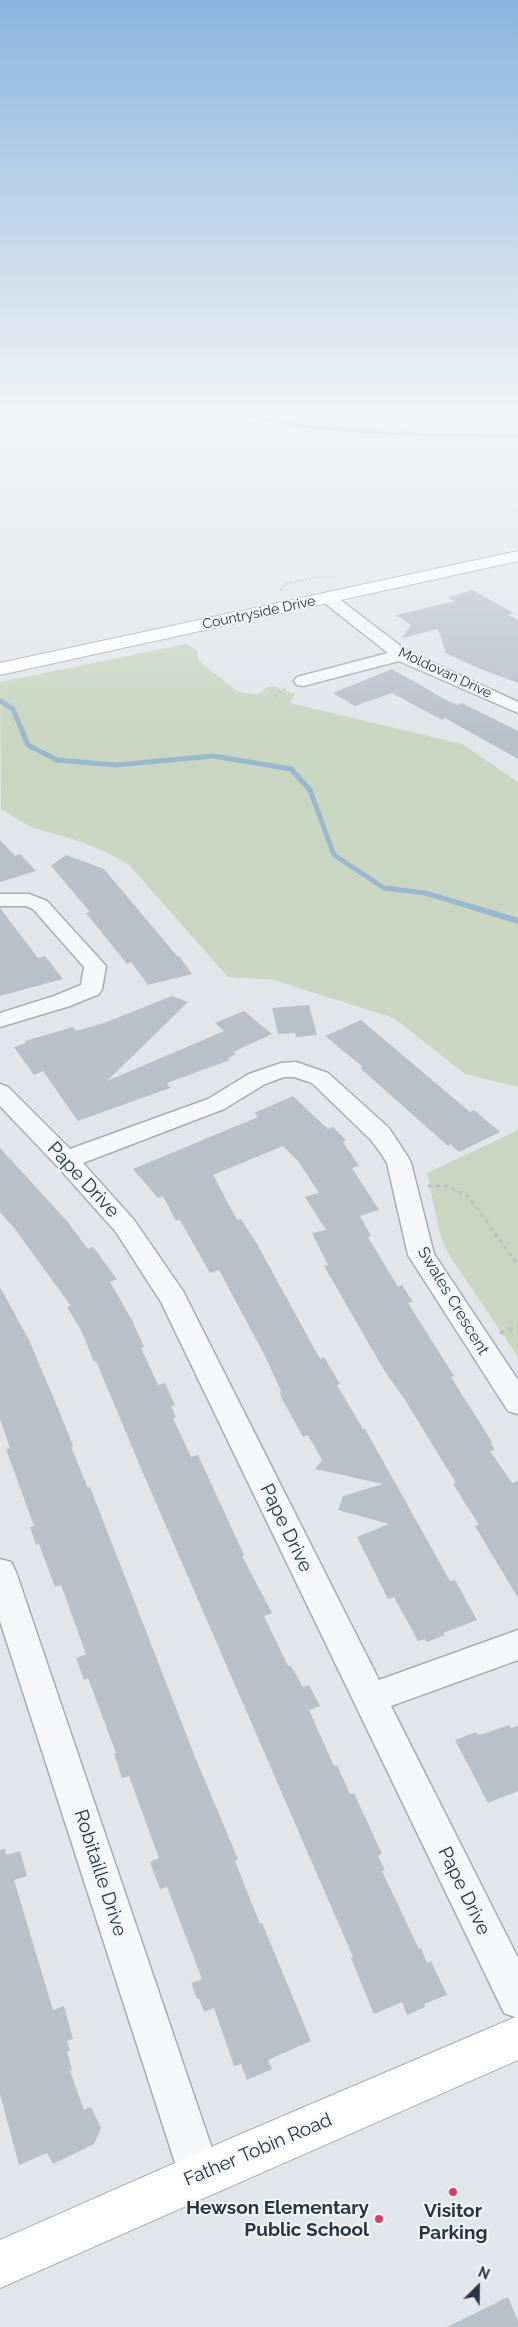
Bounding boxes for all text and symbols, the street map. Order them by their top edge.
street label: Countryside Drive [201,593,317,633]
street label: Moldovan Drive [396,644,494,702]
street label: Pape Drive [42,1137,124,1223]
street label: Swales Crescent [413,1243,493,1359]
street label: Pape Drive [255,1480,317,1576]
street label: Robitaille Drive [69,1807,131,1939]
street label: Pape Drive [433,1843,495,1939]
street label: Father Tobin Road [181,2109,335,2191]
marker: Visitor Parking [447,2186,459,2198]
place label: Hewson Elementary Public School [186,2197,369,2241]
place label: Visitor Parking [419,2200,487,2244]
marker: Hewson Elementary Public School [373,2213,385,2225]
north arrow [453,2262,503,2312]
text: N [476,2264,492,2283]

